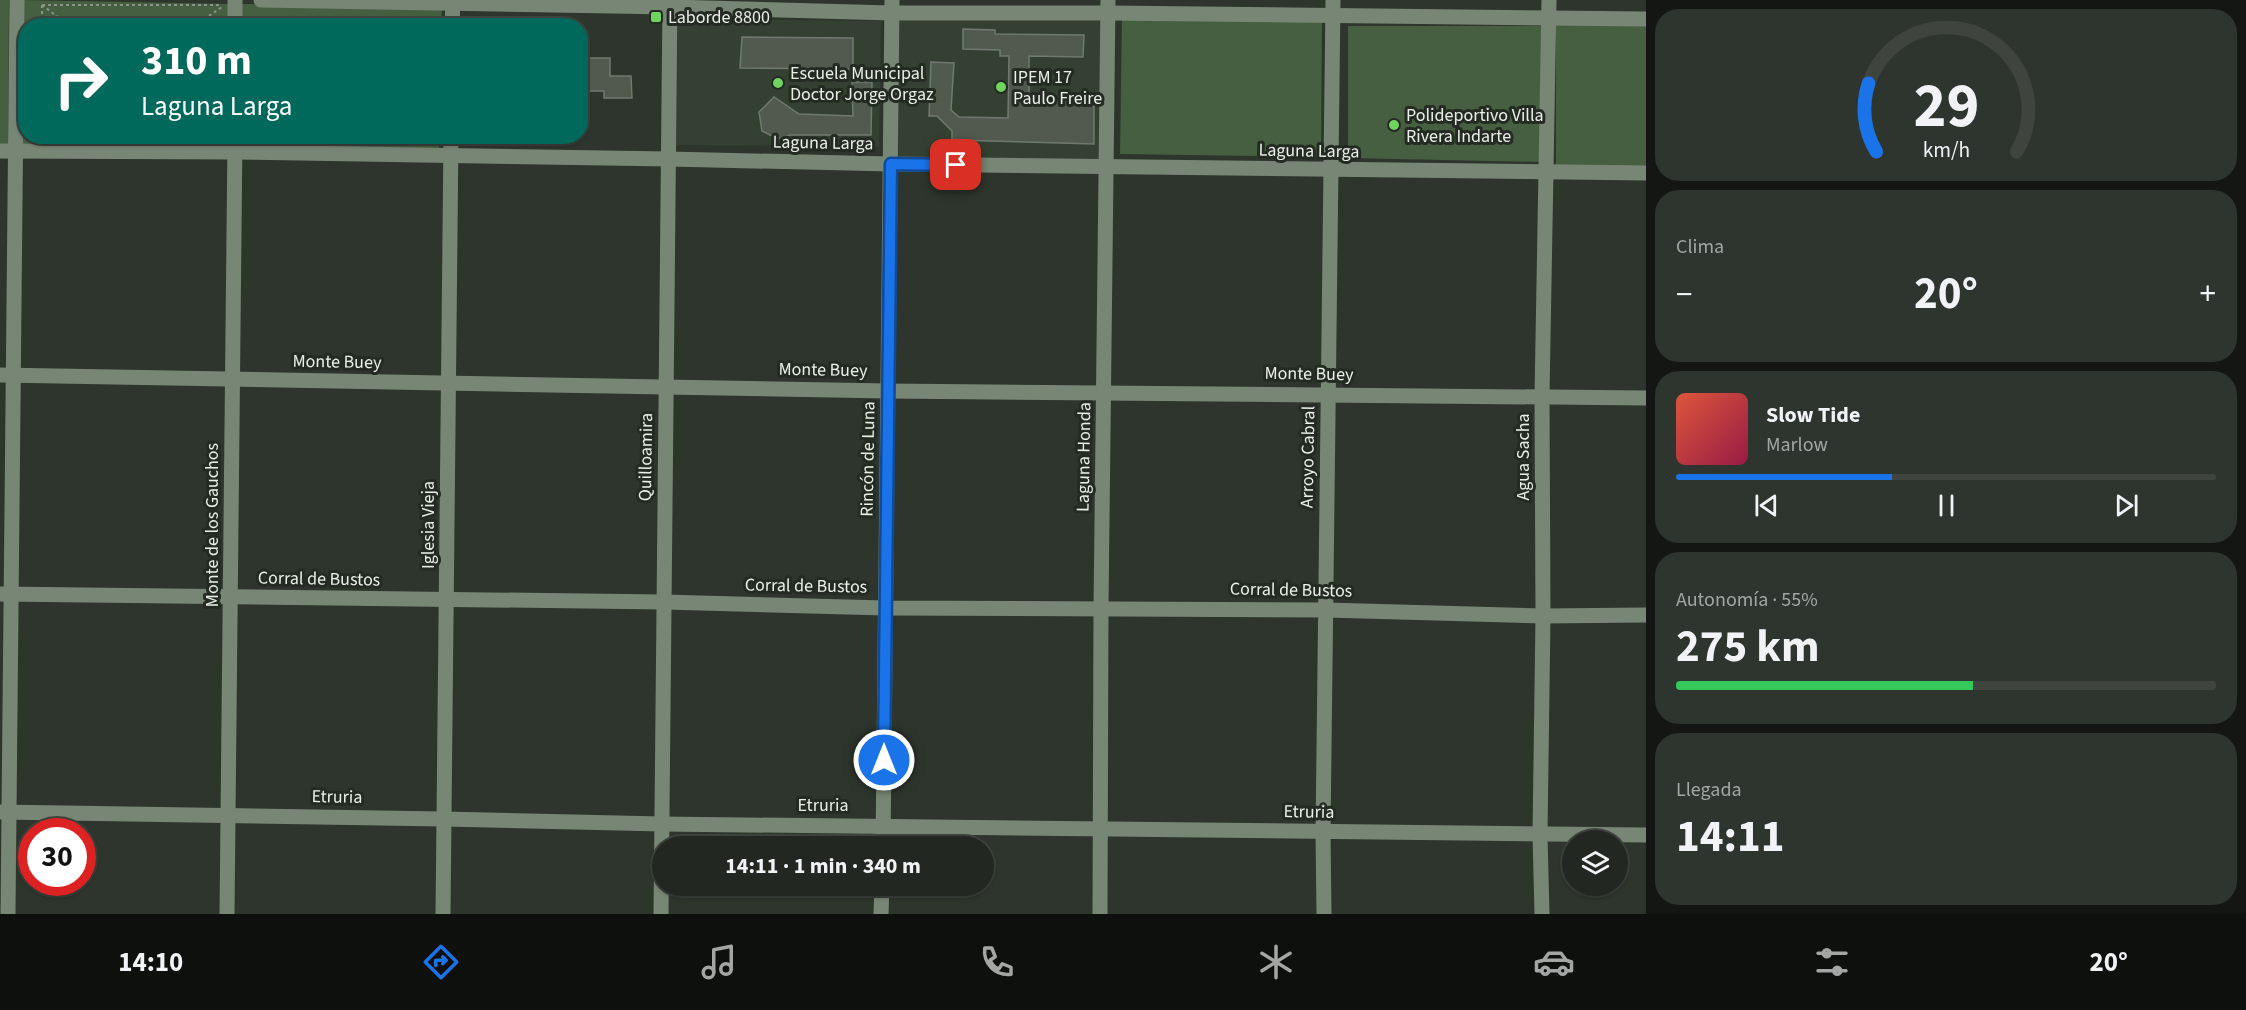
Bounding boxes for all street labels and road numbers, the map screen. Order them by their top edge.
street label: Laguna Larga [772,130,874,156]
street label: Laguna Larga [1258,138,1360,164]
street label: Monte Buey [292,349,382,375]
street label: Monte Buey [778,357,868,383]
street label: Monte Buey [1264,361,1354,387]
street label: Rincón de Luna [854,401,882,517]
street label: Laguna Honda [1071,402,1097,512]
street label: Arroyo Cabral [1295,406,1321,508]
street label: Quilloamira [633,413,659,501]
street label: Agua Sacha [1511,413,1536,501]
street label: Monte de los Gauchos [200,443,225,607]
street label: Iglesia Vieja [416,481,441,569]
street label: Corral de Bustos [258,565,380,593]
street label: Corral de Bustos [745,572,867,600]
street label: Corral de Bustos [1230,576,1352,604]
street label: Etruria [311,784,363,810]
street label: Etruria [798,793,848,818]
street label: Etruria [1283,799,1335,825]

